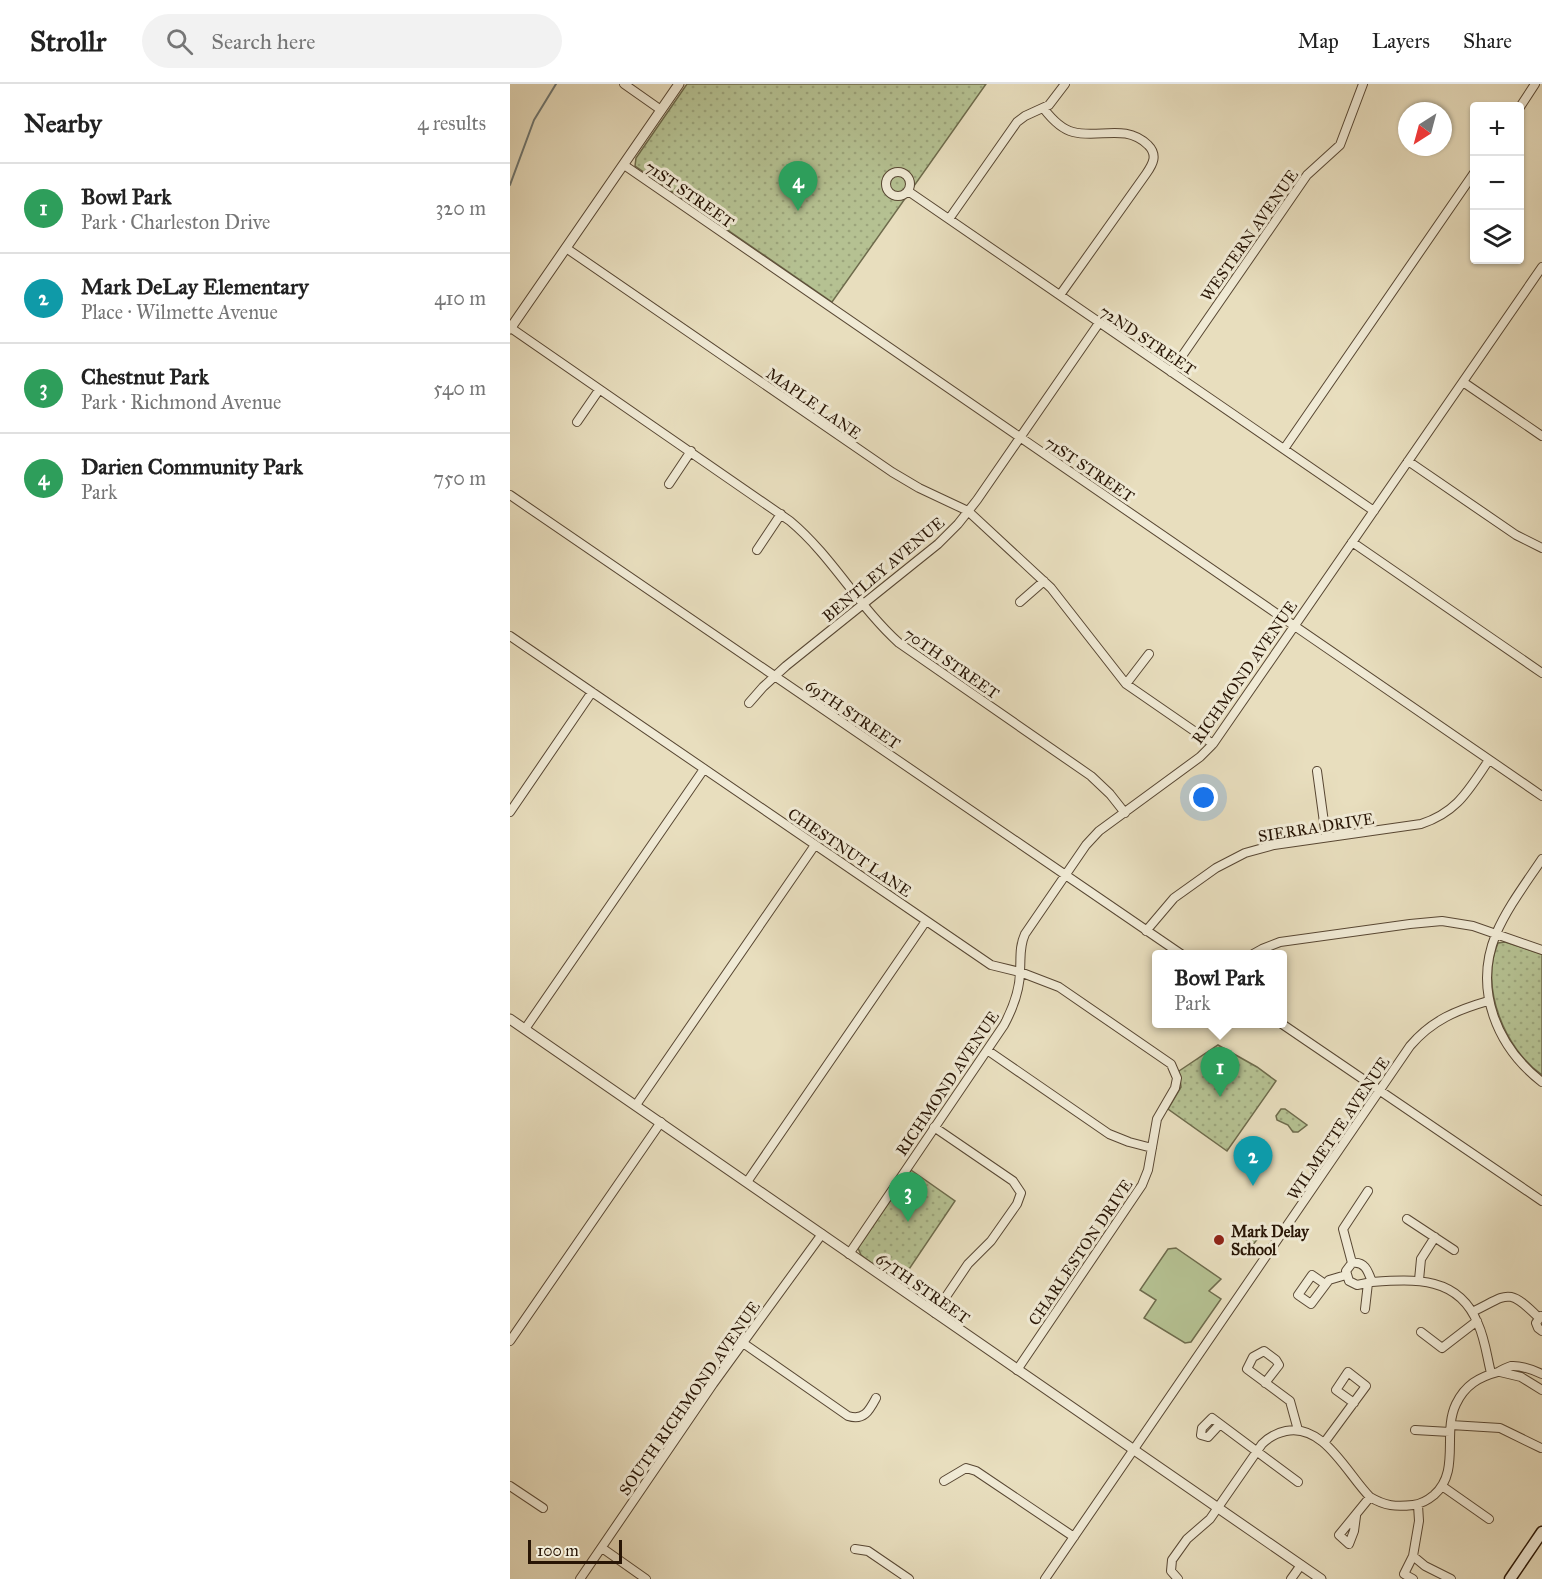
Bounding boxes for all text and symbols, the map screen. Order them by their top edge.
search box [142,14,562,68]
text: Strollr [30,24,106,59]
icon: search [163,25,196,58]
text: Search here [211,28,315,55]
text: Map [1298,28,1339,54]
text: Layers [1372,28,1430,54]
text: Share [1463,28,1512,54]
north arrow [1398,102,1452,156]
map controls [1470,102,1524,264]
button: + [1470,102,1524,156]
text: Nearby [24,107,102,139]
text: 4 results [417,111,486,135]
button: − [1470,156,1524,210]
street label: 71ST STREET [642,157,738,232]
pin: 4 [778,162,818,211]
street label: WESTERN AVENUE [1197,166,1302,305]
text: Bowl Park [81,183,172,210]
text: 1 [40,196,47,220]
text: 320 m [435,196,486,220]
text: Park · Charleston Drive [81,210,270,234]
button: layers [1470,210,1524,264]
text: Mark DeLay Elementary [81,273,308,300]
text: 2 [39,286,48,310]
text: 410 m [434,286,486,310]
text: Place · Wilmette Avenue [81,300,278,324]
street label: 72ND STREET [1096,301,1199,379]
text: Chestnut Park [81,363,209,390]
street label: MAPLE LANE [763,364,865,443]
text: 3 [40,376,48,400]
text: 540 m [433,376,486,400]
text: Park · Richmond Avenue [81,390,281,414]
street label: 71ST STREET [1041,433,1138,506]
text: Darien Community Park [81,453,303,480]
text: 4 [38,466,49,490]
text: 750 m [433,466,486,490]
text: Park [81,480,117,504]
street label: BENTLEY AVENUE [819,513,948,626]
street label: RICHMOND AVENUE [1188,597,1301,748]
street label: 70TH STREET [901,624,1003,703]
street label: 69TH STREET [802,676,904,753]
your location [1189,783,1218,812]
street label: CHESTNUT LANE [784,804,915,901]
street label: SIERRA DRIVE [1257,809,1376,846]
popup [1152,950,1287,1028]
text: Bowl Park [1174,964,1265,991]
text: Park [1174,991,1210,1015]
street label: RICHMOND AVENUE [892,1007,1003,1159]
pin: 1 [1200,1048,1240,1097]
street label: WILMETTE AVENUE [1283,1053,1393,1204]
pin: 2 [1234,1136,1272,1186]
pin: 3 [888,1172,928,1222]
street label: CHARLESTON DRIVE [1024,1176,1136,1329]
place label: Mark Delay School [1231,1222,1310,1259]
marker: Mark Delay School [1212,1233,1226,1247]
street label: 67TH STREET [872,1249,973,1328]
street label: SOUTH RICHMOND AVENUE [615,1298,764,1499]
scale bar [528,1537,622,1564]
text: 100 m [537,1541,579,1560]

